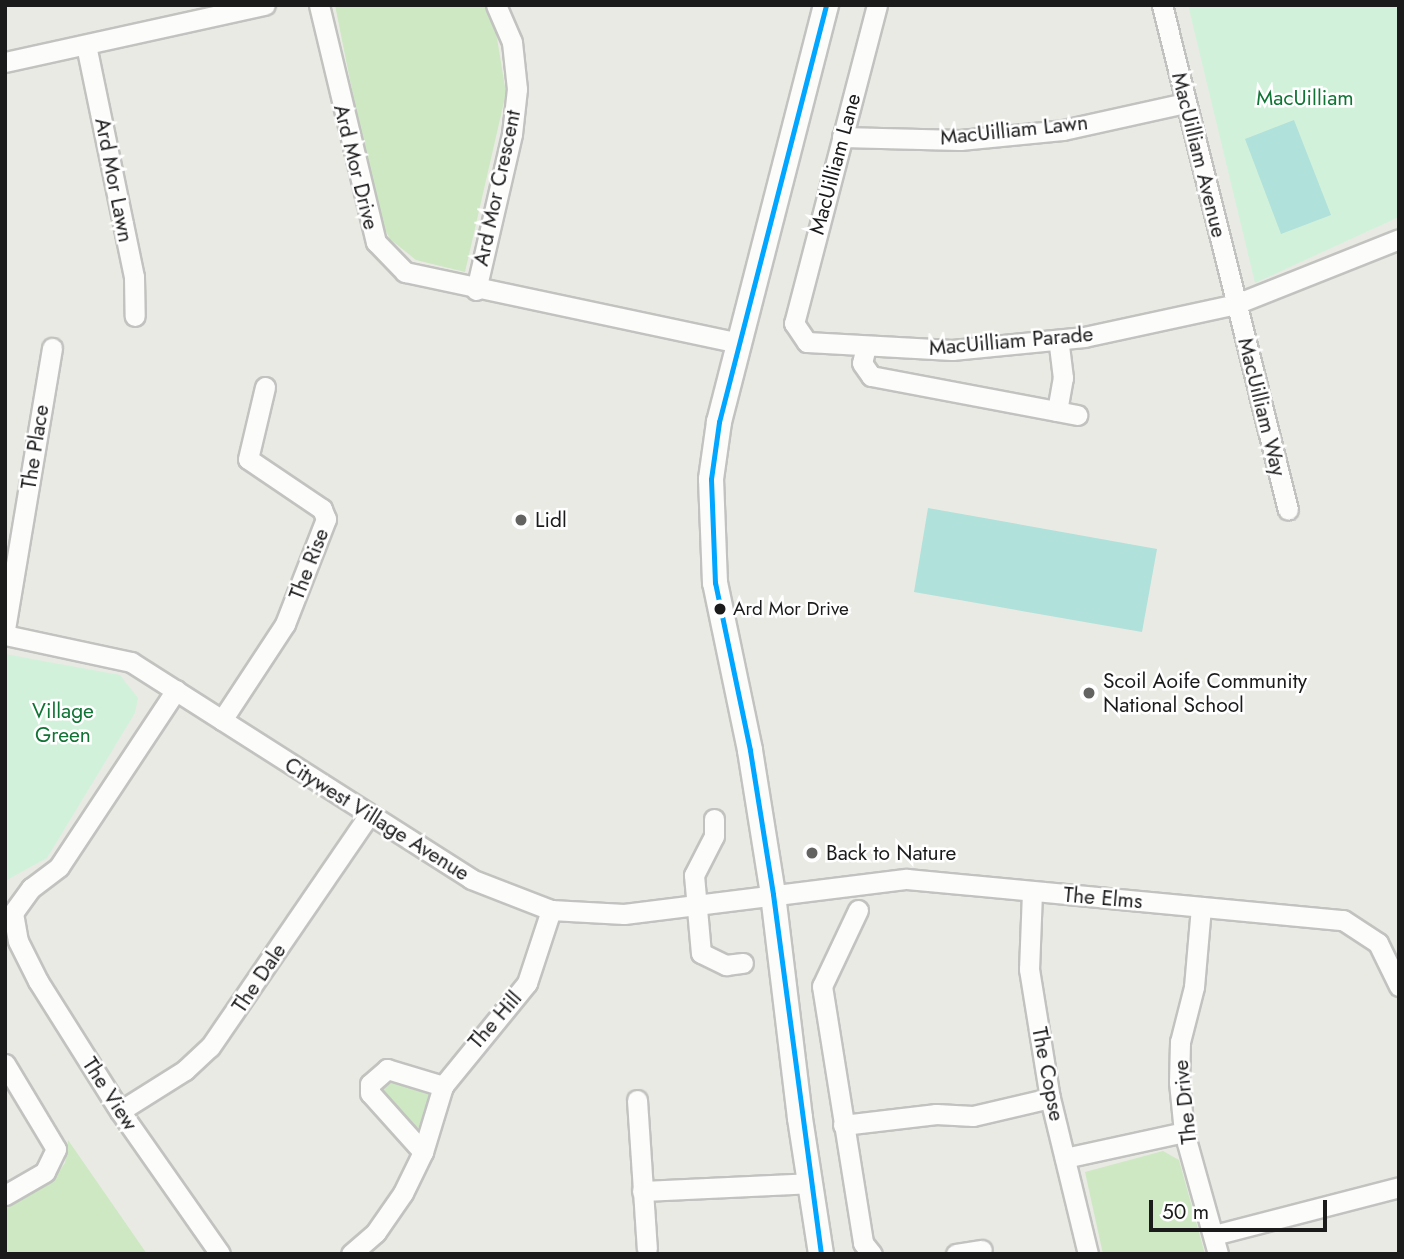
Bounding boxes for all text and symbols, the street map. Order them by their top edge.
street label: MacUilliam Avenue [1166,70,1232,240]
park label: MacUilliam [1256,85,1354,111]
street label: MacUilliam Lane [804,91,866,237]
street label: Ard Mor Drive [328,102,384,232]
street label: Ard Mor Crescent [468,108,526,268]
street label: MacUilliam Lawn [939,110,1089,150]
street label: Ard Mor Lawn [90,116,138,244]
street label: MacUilliam Parade [928,321,1094,361]
street label: MacUilliam Way [1233,335,1291,479]
street label: The Place [16,403,54,491]
place label: Lidl [535,507,567,533]
marker: Lidl [513,512,529,528]
street label: The Rise [284,525,334,603]
place label: Ard Mor Drive [733,598,849,620]
marker: Ard Mor Drive [713,602,727,616]
place label: Scoil Aoife Community National School [1103,668,1307,718]
marker: Scoil Aoife Community National School [1081,685,1097,701]
park label: Village Green [32,698,94,748]
street label: Citywest Village Avenue [280,752,474,886]
place label: Back to Nature [826,840,956,866]
marker: Back to Nature [804,845,820,861]
street label: The Elms [1062,882,1144,914]
street label: The Dale [227,939,291,1017]
street label: The Hill [463,986,527,1054]
street label: The Copse [1027,1025,1069,1123]
street label: The View [77,1053,143,1135]
street label: The Drive [1168,1059,1202,1145]
scale bar [1152,1186,1330,1230]
text: 50 m [1162,1197,1209,1227]

